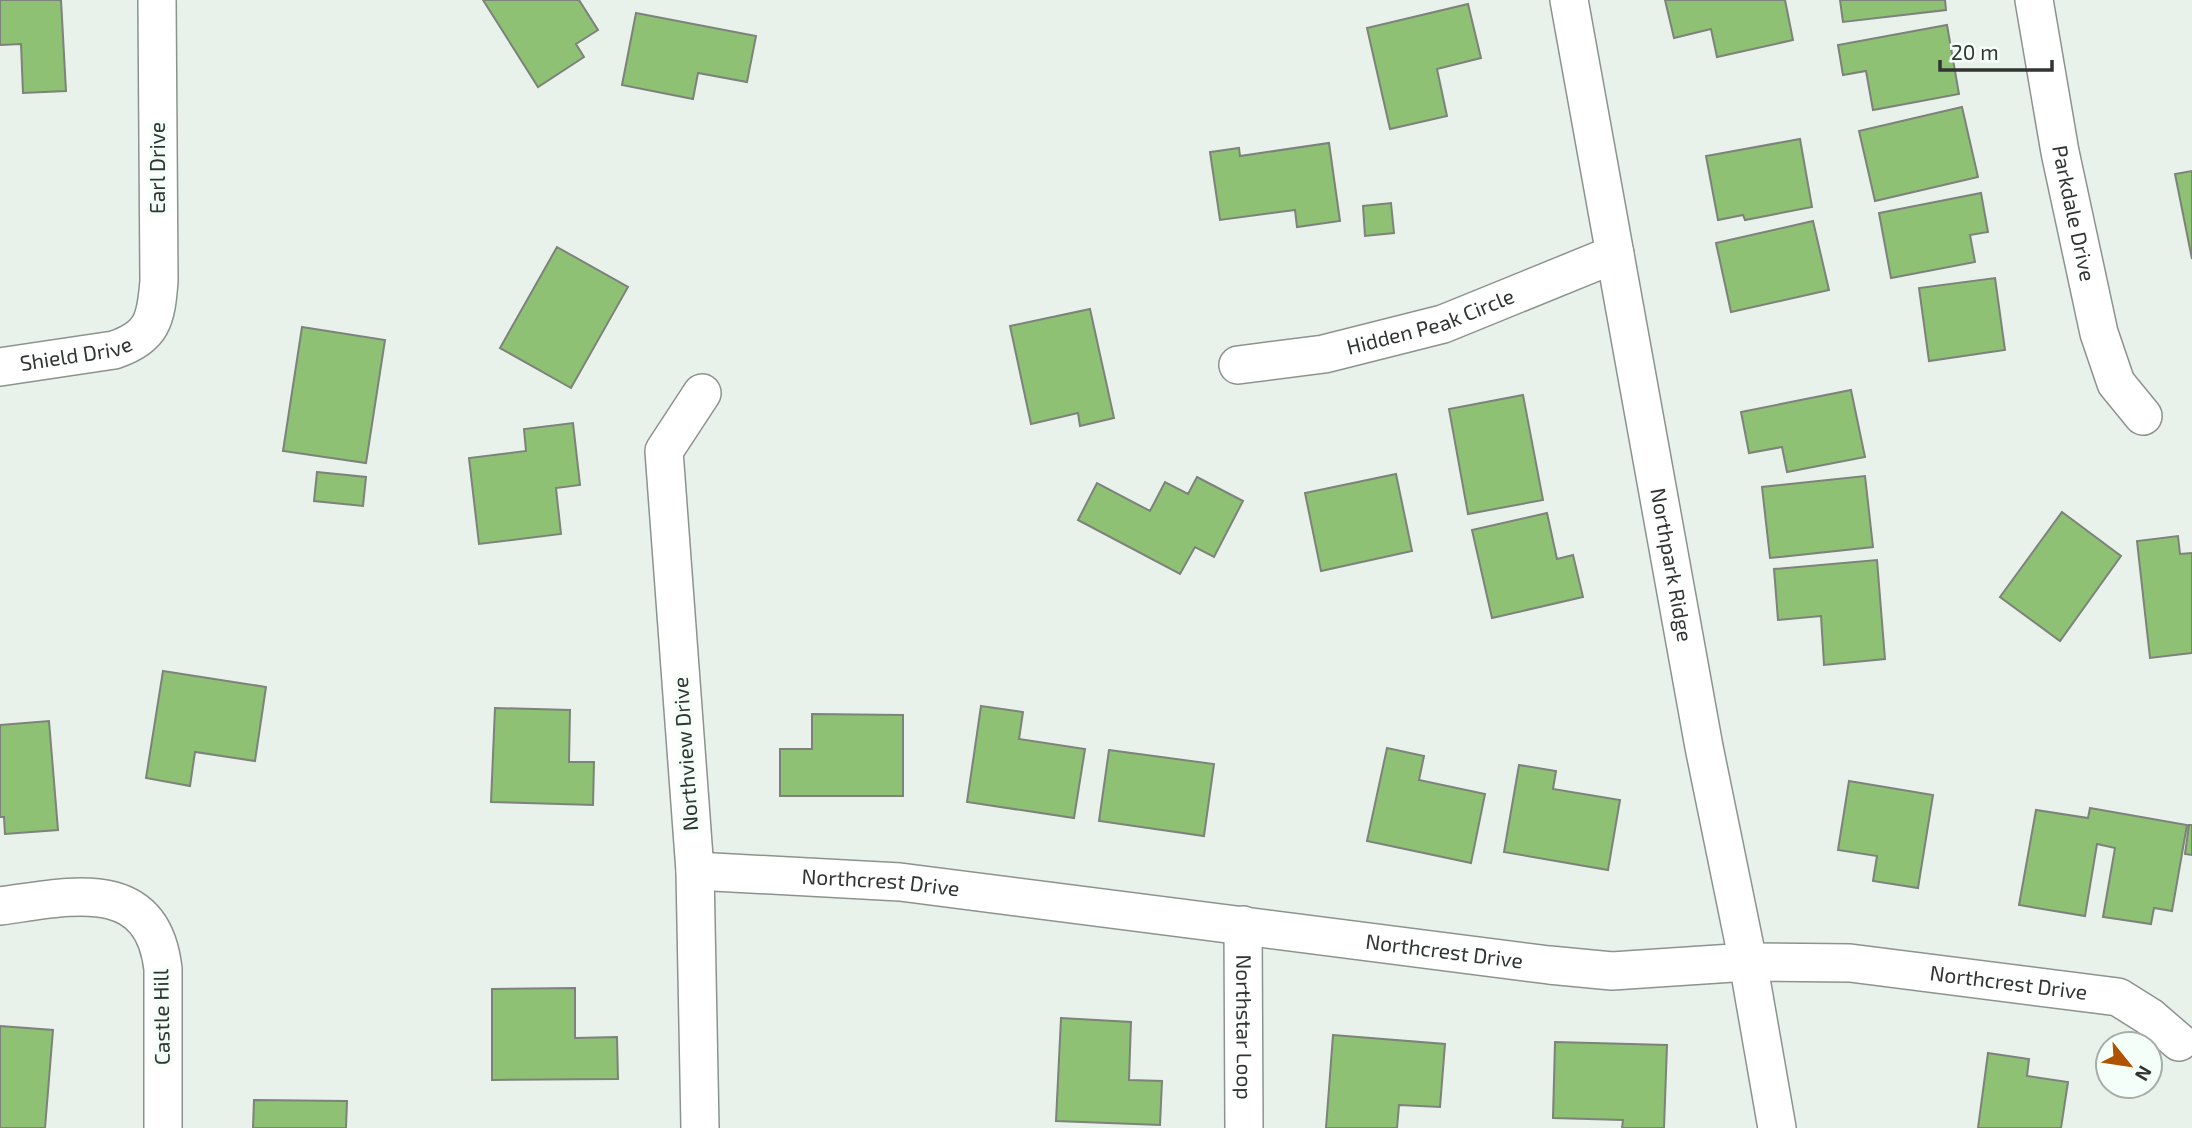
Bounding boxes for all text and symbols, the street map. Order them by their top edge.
scale bar [1940,28,2052,72]
text: 20 m [1951,39,1999,64]
street label: Earl Drive [144,122,169,214]
street label: Parkdale Drive [2048,143,2101,283]
street label: Hidden Peak Circle [1344,282,1518,359]
street label: Shield Drive [18,330,136,375]
street label: Northpark Ridge [1646,486,1699,644]
street label: Northview Drive [667,676,702,832]
street label: Northcrest Drive [801,863,961,901]
street label: Northcrest Drive [1364,928,1525,973]
street label: Northstar Loop [1232,954,1258,1100]
street label: Northcrest Drive [1929,959,2089,1004]
street label: Castle Hill [147,968,174,1065]
north arrow [2094,1030,2164,1100]
text: N [2131,1062,2158,1085]

